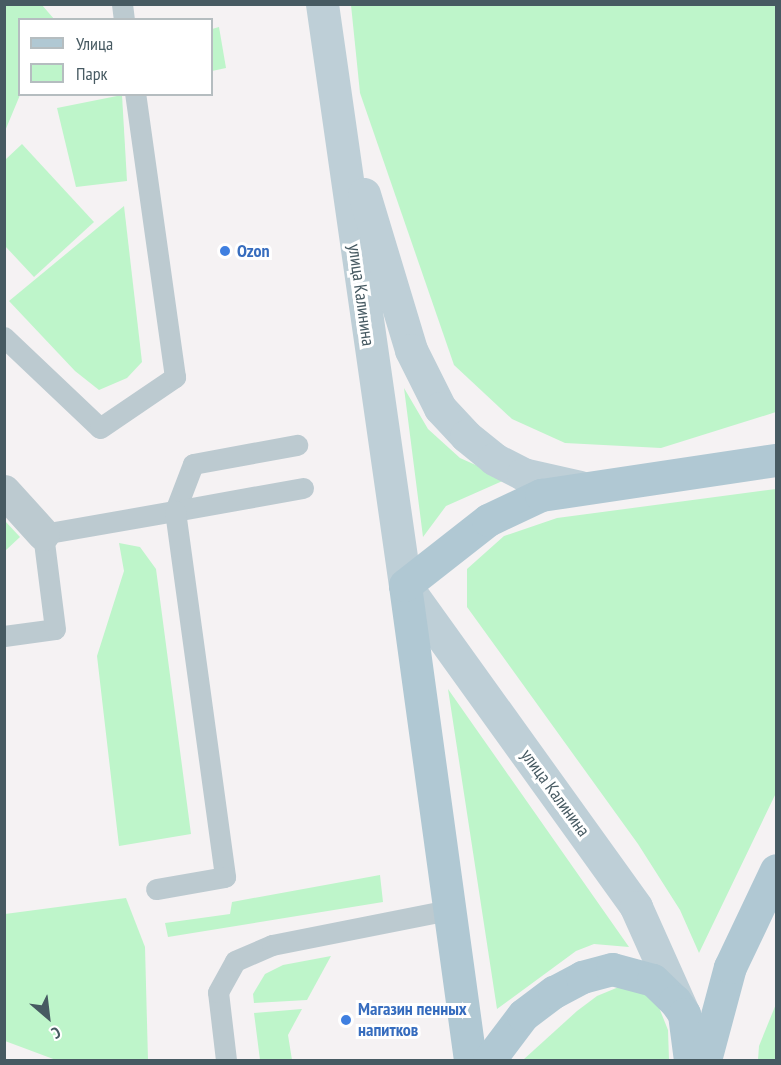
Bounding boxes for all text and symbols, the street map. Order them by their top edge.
legend [18,18,213,96]
text: Улица [76,32,113,55]
text: Парк [76,62,107,85]
place label: Ozon [237,240,270,262]
street label: улица Калинина [343,243,379,347]
marker: Ozon [218,244,232,258]
street label: улица Калинина [516,745,594,841]
north arrow [18,987,78,1047]
place label: Магазин пенных напитков [358,999,467,1042]
marker: Магазин пенных напитков [339,1013,353,1027]
text: С [49,1022,64,1043]

